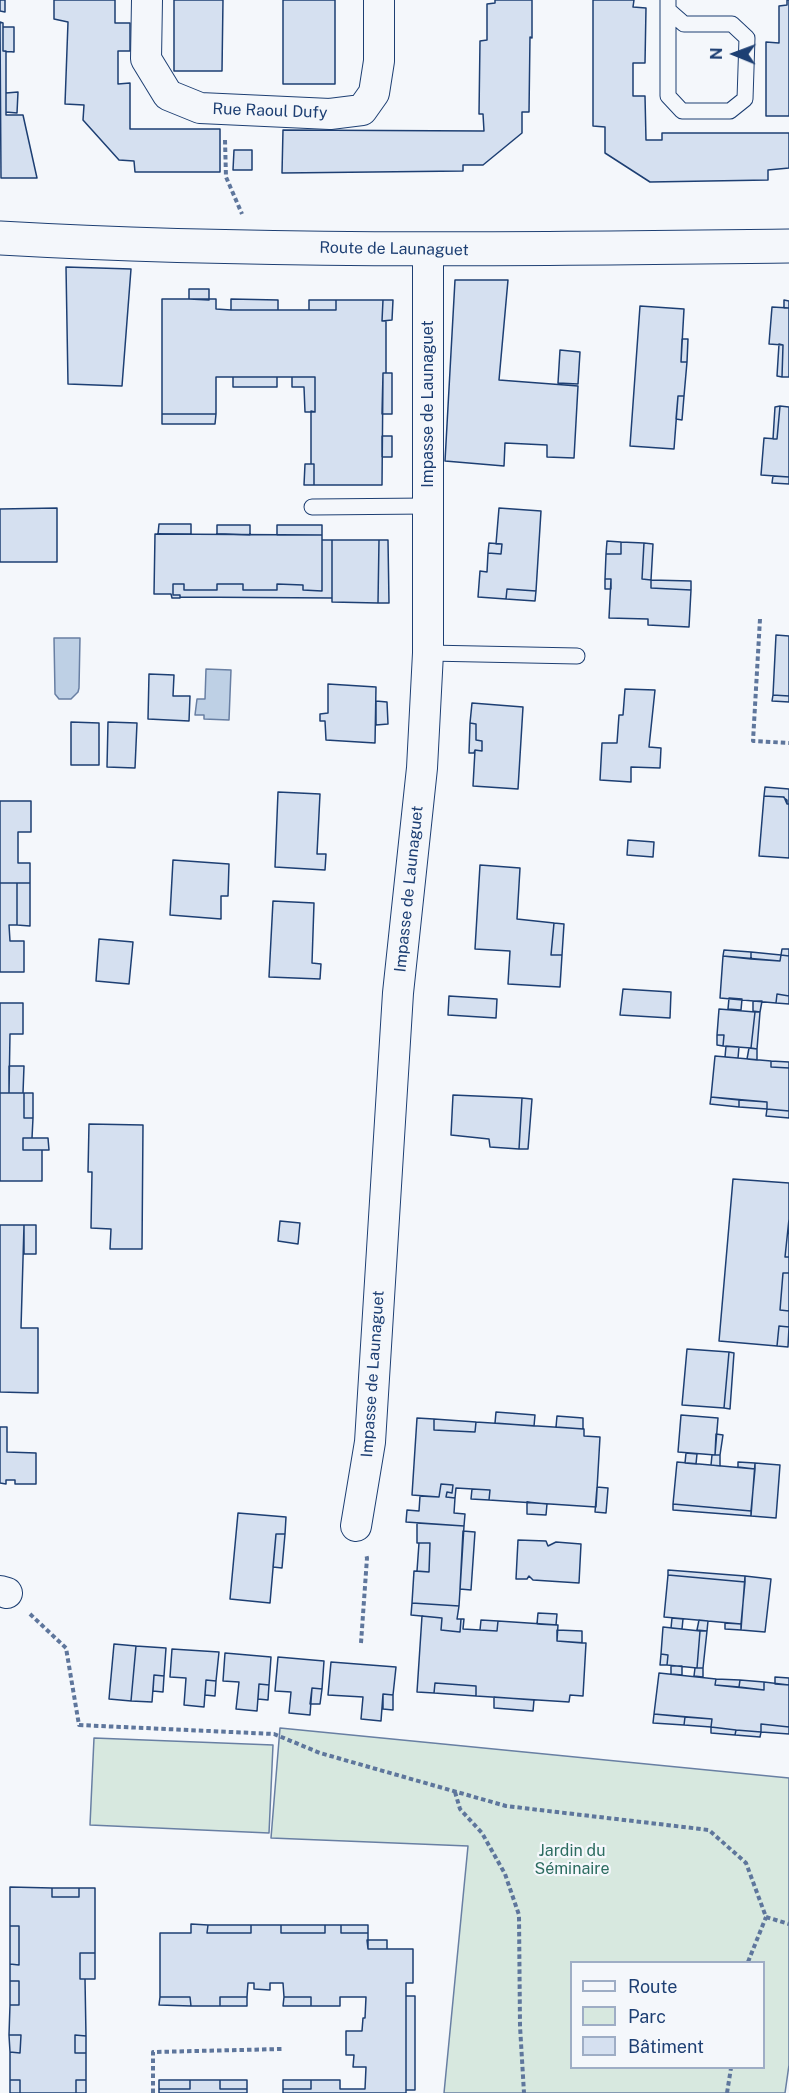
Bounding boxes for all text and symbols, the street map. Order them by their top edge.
north arrow [705,24,765,84]
text: N [707,47,726,60]
street label: Rue Raoul Dufy [212,99,328,123]
street label: Route de Launaguet [319,238,469,260]
street label: Impasse de Launaguet [418,320,438,488]
street label: Impasse de Launaguet [391,805,427,973]
street label: Impasse de Launaguet [358,1290,388,1458]
park label: Jardin du Séminaire [535,1841,609,1879]
legend [570,1961,765,2069]
text: Route [628,1976,677,1997]
text: Parc [628,2006,666,2027]
text: Bâtiment [628,2036,704,2057]

